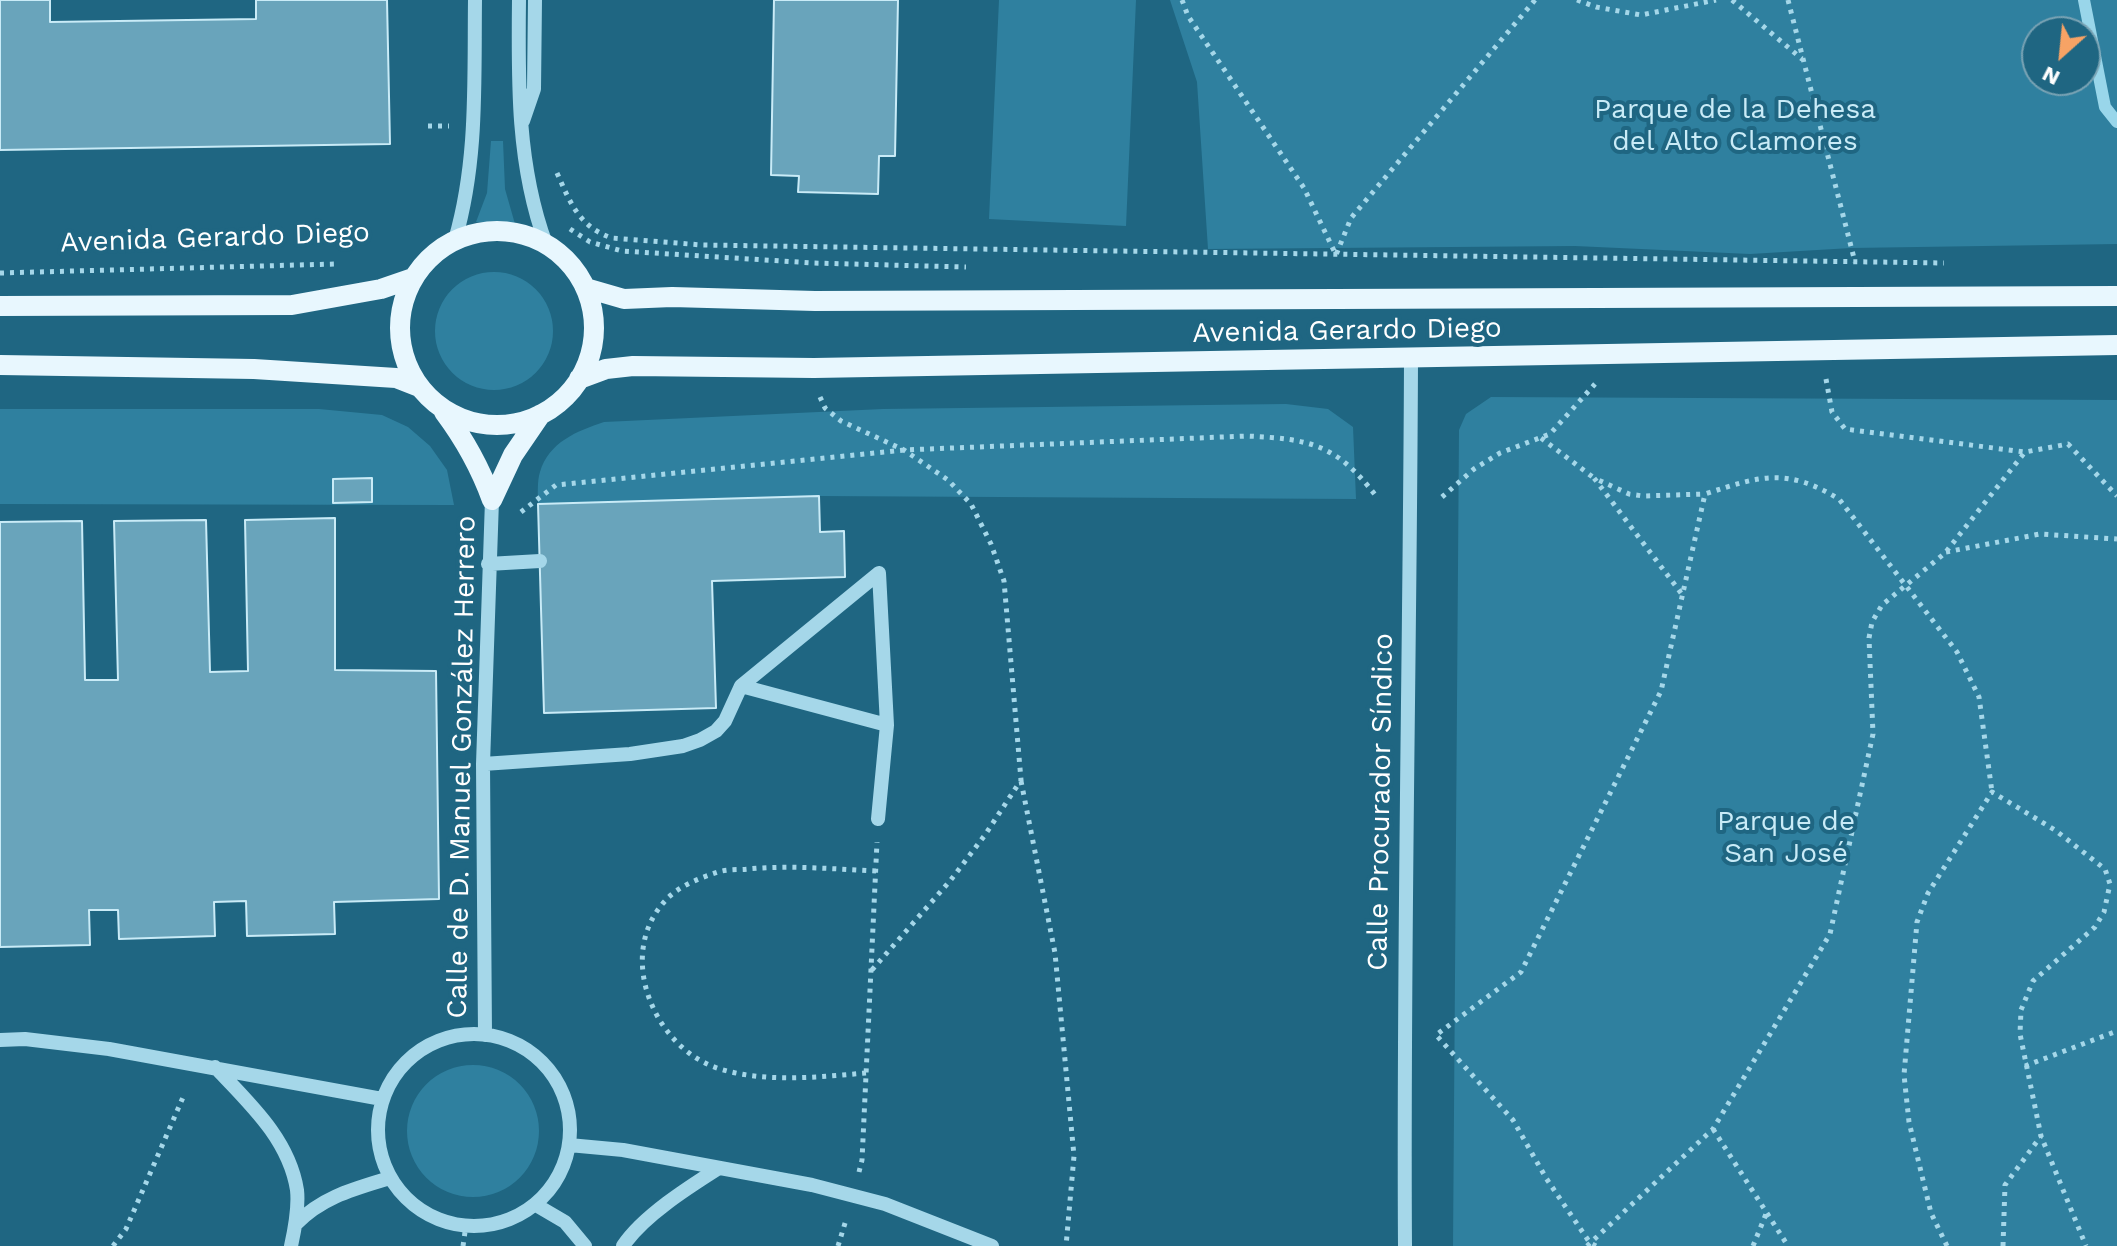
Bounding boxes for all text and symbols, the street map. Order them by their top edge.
north arrow [2021,16,2101,96]
text: N [2038,61,2064,91]
park label: Parque de la Dehesa del Alto Clamores [1594,93,1876,159]
street label: Avenida Gerardo Diego [60,216,370,260]
street label: Avenida Gerardo Diego [1192,312,1502,350]
street label: Calle de D. Manuel González Herrero [441,515,483,1019]
street label: Calle Procurador Síndico [1361,633,1401,971]
park label: Parque de San José [1717,805,1855,871]

